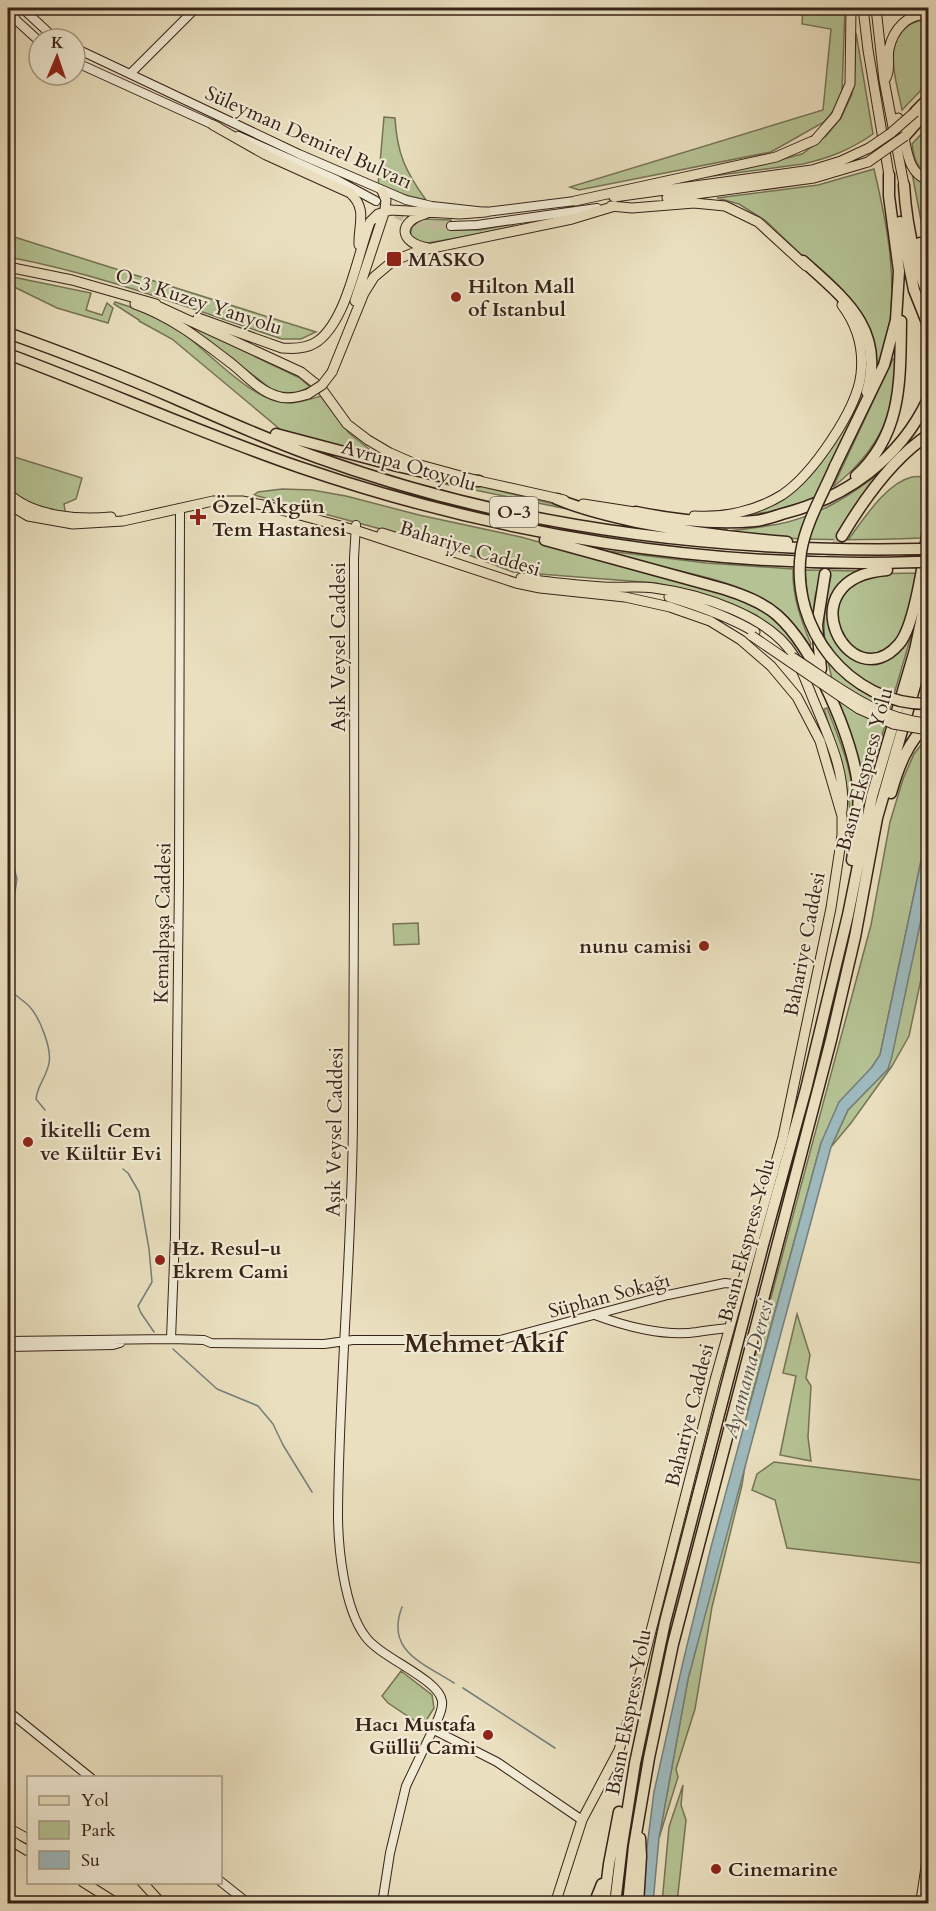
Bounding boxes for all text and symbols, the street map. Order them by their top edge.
north arrow [27,27,87,87]
text: K [51,32,64,54]
street label: Süleyman Demirel Bulvarı [201,80,417,196]
place label: MASKO [408,246,485,273]
marker: MASKO [385,250,403,268]
street label: O-3 Kuzey Yanyolu [112,262,286,341]
place label: Hilton Mall of Istanbul [468,273,575,323]
marker: Hilton Mall of Istanbul [449,290,463,304]
street label: Avrupa Otoyolu [338,433,479,498]
place label: Özel Akgün Tem Hastanesi [212,493,346,543]
road number: O-3 [490,497,538,527]
marker: Özel Akgün Tem Hastanesi [189,508,207,526]
street label: Bahariye Caddesi [396,514,544,583]
street label: Aşık Veysel Caddesi [325,562,352,732]
street label: Basın Ekspress Yolu [830,684,899,854]
street label: Kemalpaşa Caddesi [148,842,177,1004]
street label: Bahariye Caddesi [777,869,832,1019]
place label: nunu camisi [579,933,692,960]
marker: nunu camisi [697,939,711,953]
street label: Aşık Veysel Caddesi [320,1047,349,1217]
place label: İkitelli Cem ve Kültür Evi [40,1117,162,1167]
marker: İkitelli Cem ve Kültür Evi [21,1135,35,1149]
street label: Basın Ekspress Yolu [712,1155,781,1325]
place label: Hz. Resul-u Ekrem Cami [172,1235,289,1285]
marker: Hz. Resul-u Ekrem Cami [153,1253,167,1267]
street label: Süphan Sokağı [545,1266,673,1325]
water label: Ayamama Deresi [716,1296,781,1443]
district label: Mehmet Akif [404,1326,568,1361]
street label: Bahariye Caddesi [659,1340,720,1489]
street label: Basın Ekspress Yolu [599,1627,658,1797]
place label: Hacı Mustafa Güllü Cami [355,1711,476,1761]
marker: Hacı Mustafa Güllü Cami [481,1728,495,1742]
legend [27,1776,222,1884]
text: Yol [81,1788,109,1813]
text: Park [81,1818,116,1843]
text: Su [81,1848,100,1873]
place label: Cinemarine [728,1856,838,1883]
marker: Cinemarine [709,1862,723,1876]

